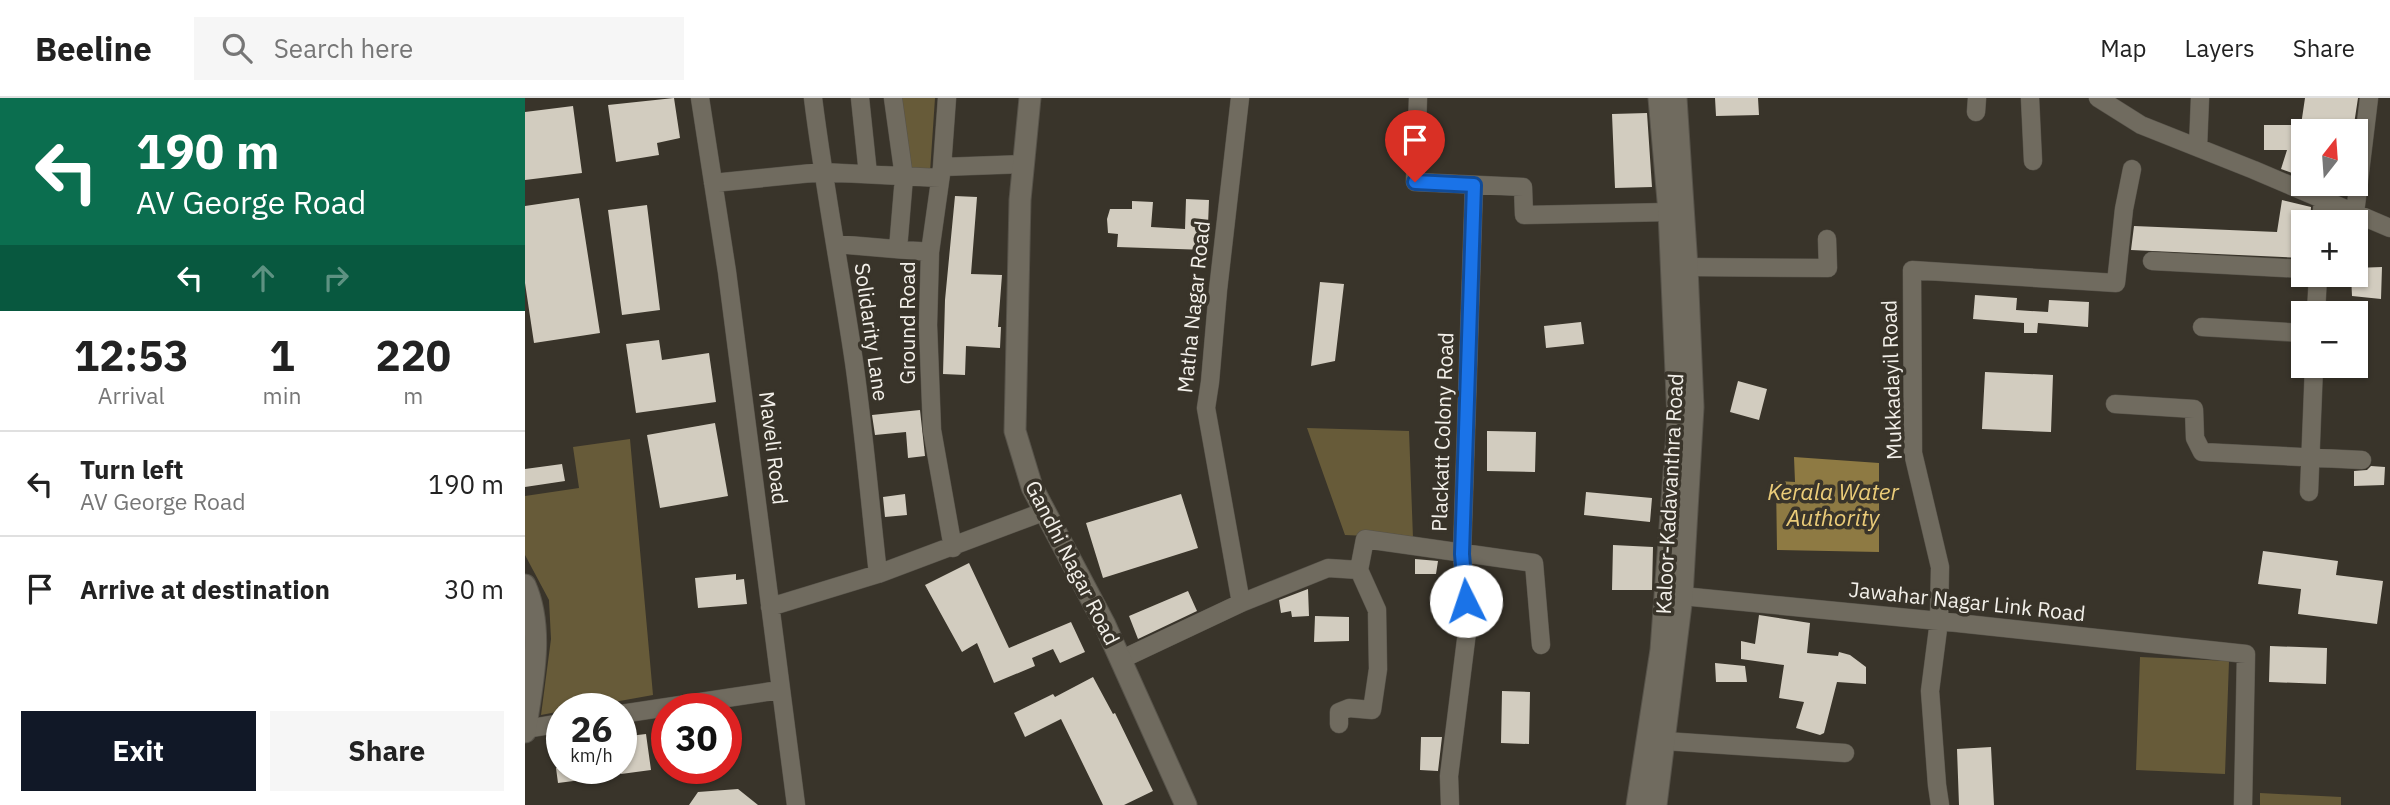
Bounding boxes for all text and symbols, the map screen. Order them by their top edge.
search box [194,17,684,80]
text: Beeline [35,27,152,70]
icon: search [218,29,256,67]
text: Search here [274,31,413,65]
text: Map [2100,32,2147,64]
text: Layers [2185,32,2255,64]
text: Share [2293,32,2355,64]
pin [1385,110,1445,182]
text: 190 m [136,119,280,182]
north arrow [2291,119,2368,196]
map controls [2291,119,2368,378]
icon: arrive [1396,121,1434,159]
icon: left [21,126,112,217]
text: AV George Road [136,181,366,223]
button: + [2291,210,2368,287]
street label: Matha Nagar Road [1170,219,1216,394]
icon: left [171,259,209,297]
icon: ahead [244,259,282,297]
icon: right [317,259,355,297]
street label: Solidarity Lane [848,261,896,403]
street label: Ground Road [893,261,921,385]
street label: Mukkadayil Road [1874,300,1908,461]
button: − [2291,301,2368,378]
text: 12:53 [74,328,189,383]
text: 1 [269,328,295,383]
text: 220 [375,328,451,383]
street label: Plackatt Colony Road [1425,332,1459,532]
street label: Kaloor-Kadavanthra Road [1649,373,1689,615]
text: Arrival [98,380,165,410]
text: min [263,380,301,410]
text: m [403,380,423,410]
street label: Maveli Road [753,390,795,506]
text: Turn left [80,452,183,486]
icon: left [21,465,59,503]
text: 190 m [428,467,504,501]
street label: Gandhi Nagar Road [1019,475,1127,650]
water label: Kerala Water Authority [1767,476,1899,532]
text: AV George Road [80,486,246,516]
position arrow [1429,564,1503,638]
icon: arrive [21,570,59,608]
text: Arrive at destination [80,572,330,606]
text: 30 m [444,572,504,606]
street label: Jawahar Nagar Link Road [1847,575,2087,627]
speed limit sign: 30 [651,693,742,784]
text: 26 [570,706,613,752]
button: Exit [21,711,256,791]
button: Share [270,711,504,791]
text: km/h [570,744,613,767]

